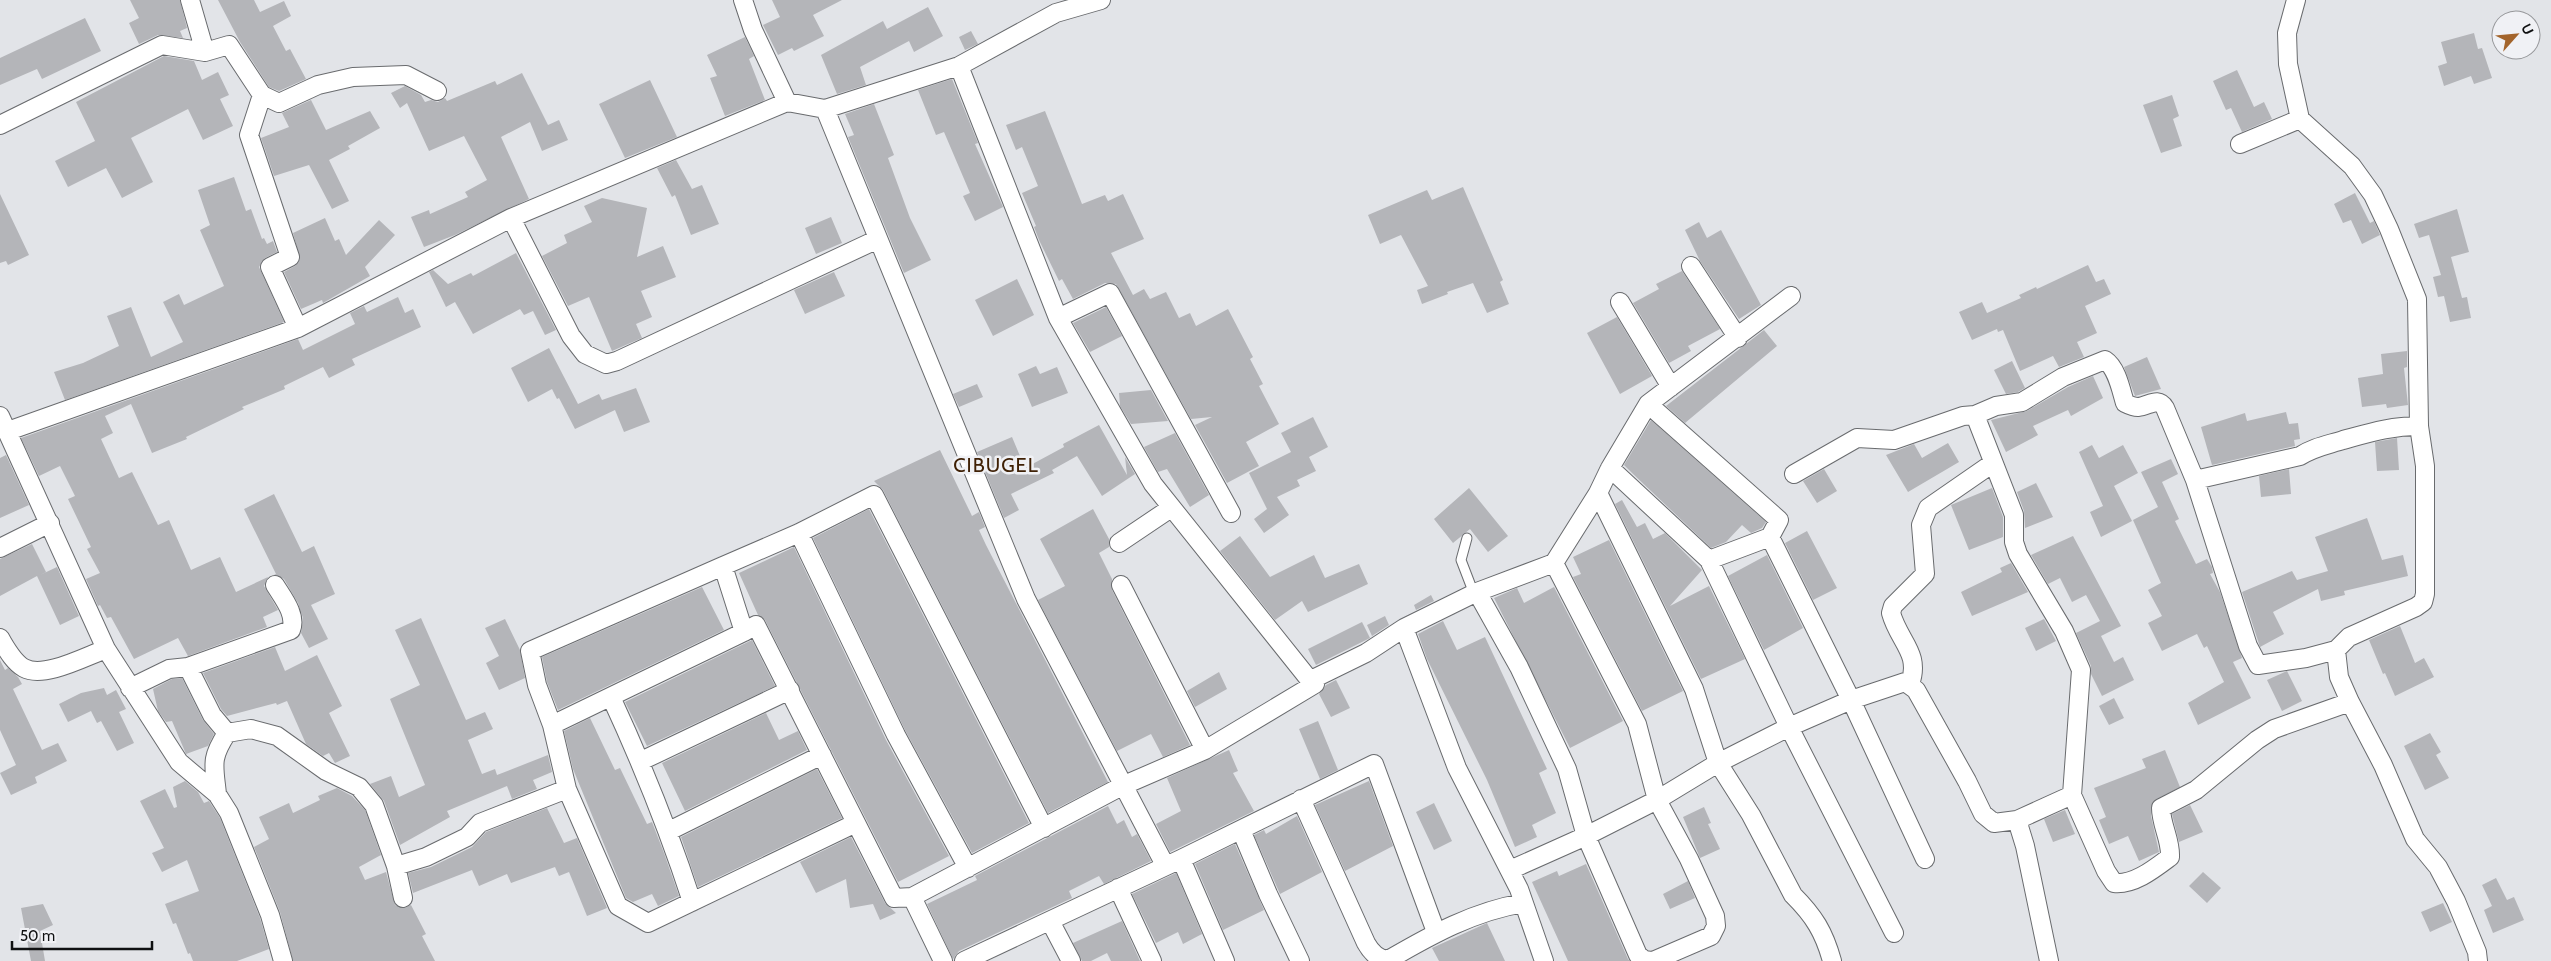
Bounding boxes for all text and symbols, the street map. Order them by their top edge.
north arrow [2491,10,2541,60]
text: U [2517,21,2538,38]
district label: CIBUGEL [953,453,1039,477]
scale bar [12,918,152,950]
text: 50 m [20,927,55,945]

